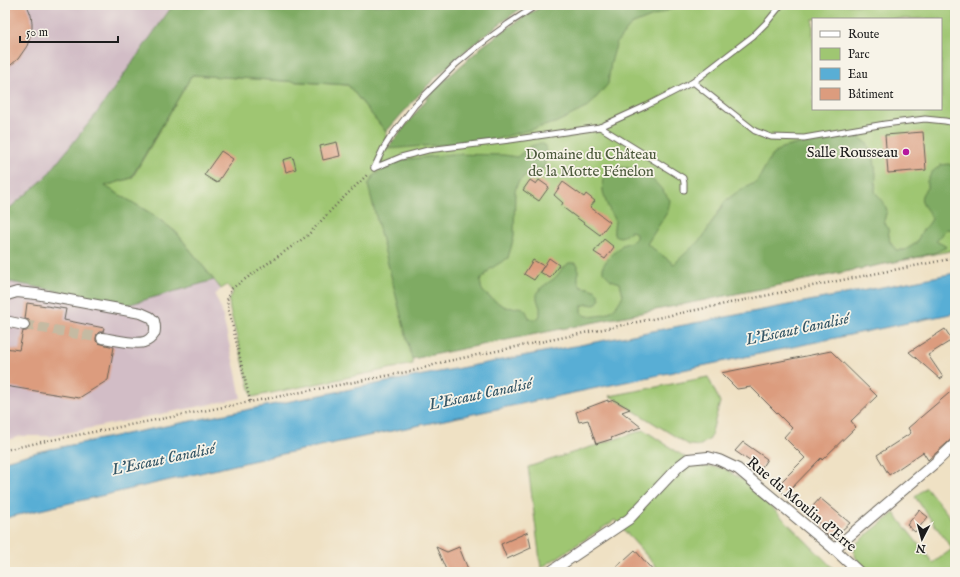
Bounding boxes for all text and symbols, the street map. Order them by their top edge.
scale bar [20,18,118,44]
legend [812,18,942,110]
text: 50 m [26,25,48,40]
text: Route [848,27,880,42]
text: Parc [848,47,870,62]
text: Eau [848,67,868,82]
text: Bâtiment [848,87,894,102]
place label: Salle Rousseau [807,143,898,162]
park label: Domaine du Château de la Motte Fénelon [526,145,657,181]
marker: Salle Rousseau [901,147,911,157]
water label: L'Escaut Canalisé [743,309,853,351]
water label: L'Escaut Canalisé [426,374,536,416]
water label: L'Escaut Canalisé [109,439,219,481]
street label: Rue du Moulin d'Erre [743,453,861,556]
north arrow [902,519,942,559]
text: N [915,540,928,556]

